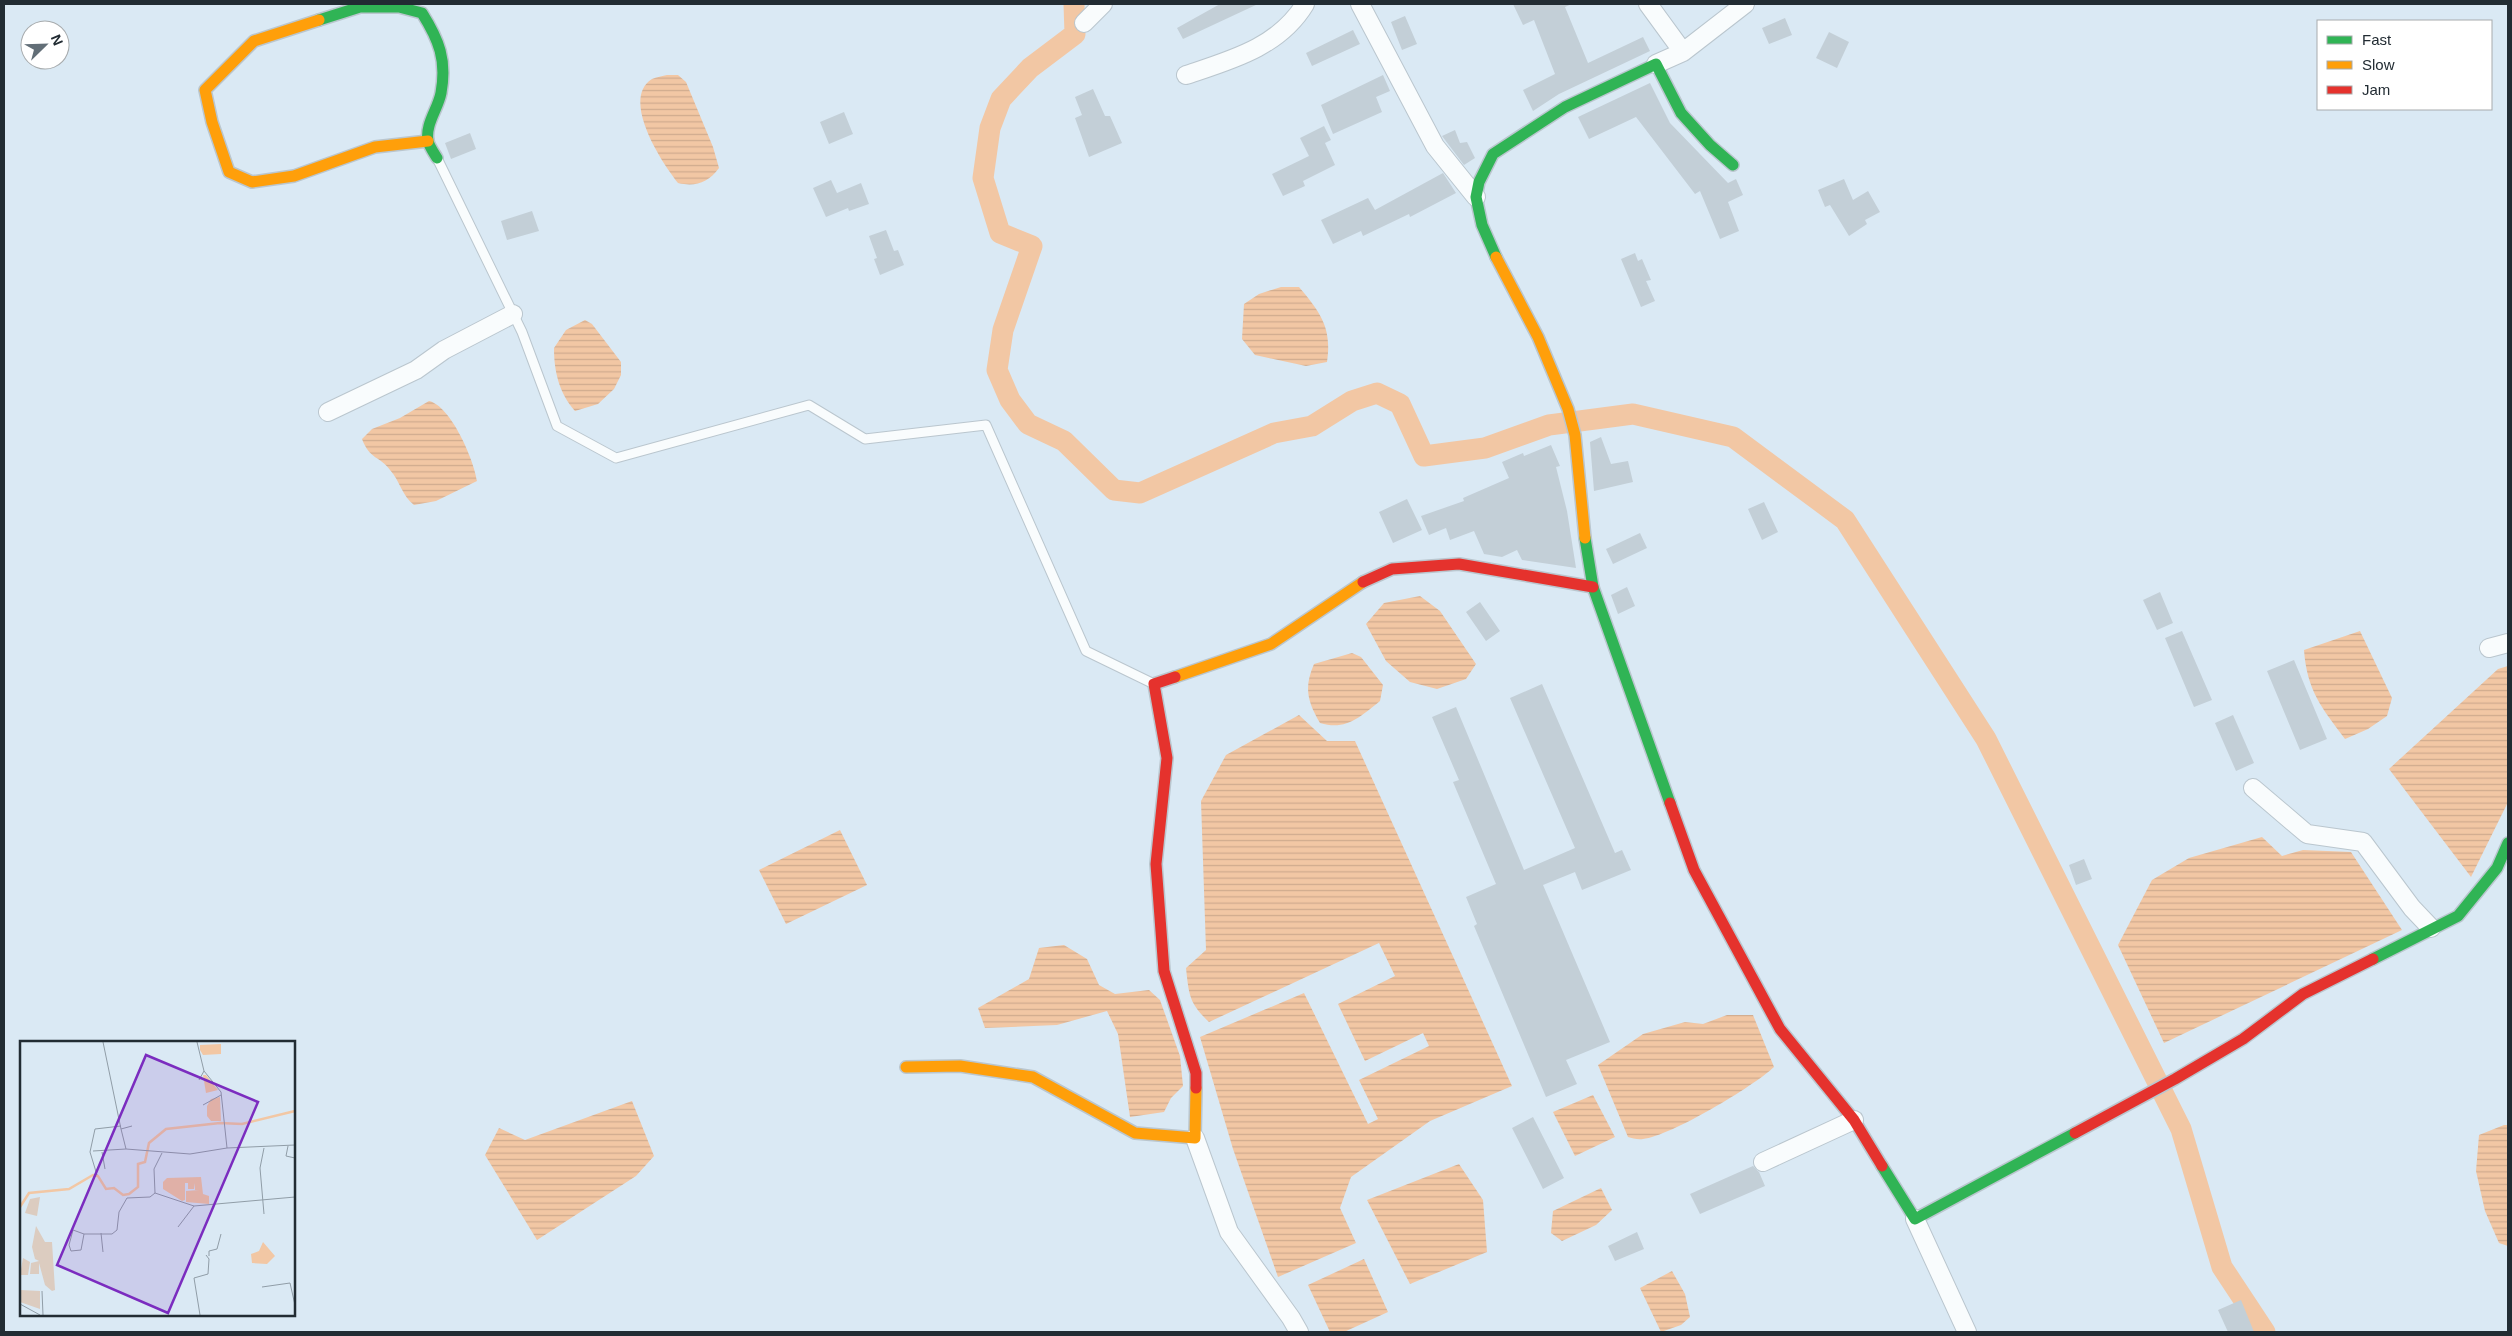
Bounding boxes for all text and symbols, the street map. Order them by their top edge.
north arrow [20,20,70,70]
legend [2317,20,2492,110]
text: Fast [2362,31,2392,48]
text: N [48,32,66,48]
text: Slow [2362,56,2395,73]
text: Jam [2362,81,2390,98]
inset map [20,1041,295,1316]

